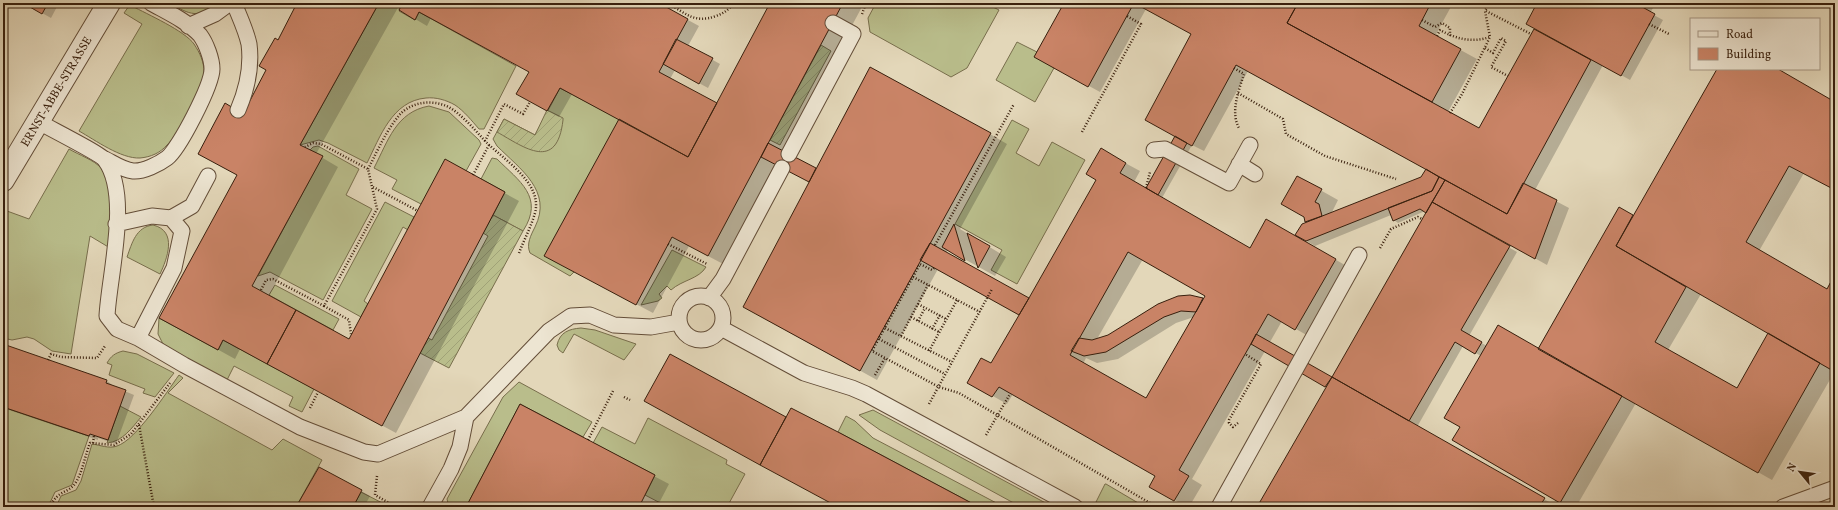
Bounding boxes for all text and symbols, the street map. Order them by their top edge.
legend [1690,18,1820,70]
text: Road [1726,27,1753,43]
street label: ERNST-ABBE-STRASSE [18,34,96,150]
text: Building [1726,47,1771,63]
north arrow [1780,452,1820,492]
text: N [1784,461,1801,475]

